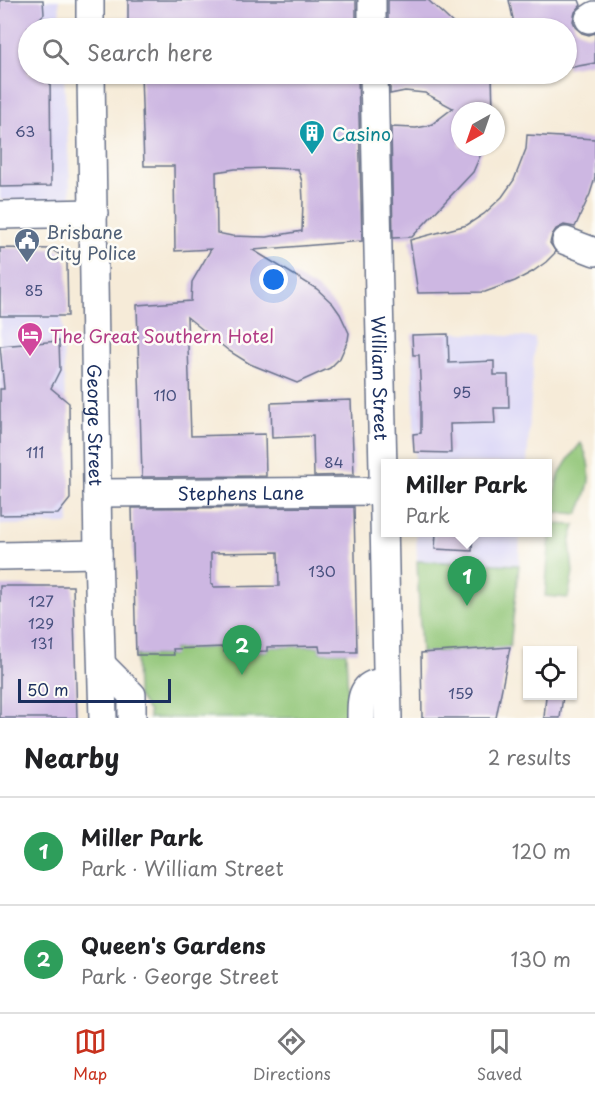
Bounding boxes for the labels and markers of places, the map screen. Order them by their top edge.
building icon: Casino [297,118,327,156]
place label: Casino [332,120,391,147]
place label: Brisbane City Police [46,218,136,266]
public building icon: Brisbane City Police [12,226,42,264]
hotel icon: The Great Southern Hotel [15,320,45,358]
place label: The Great Southern Hotel [50,322,274,349]
pin: 1 [448,556,486,606]
pin: 2 [222,626,262,675]

